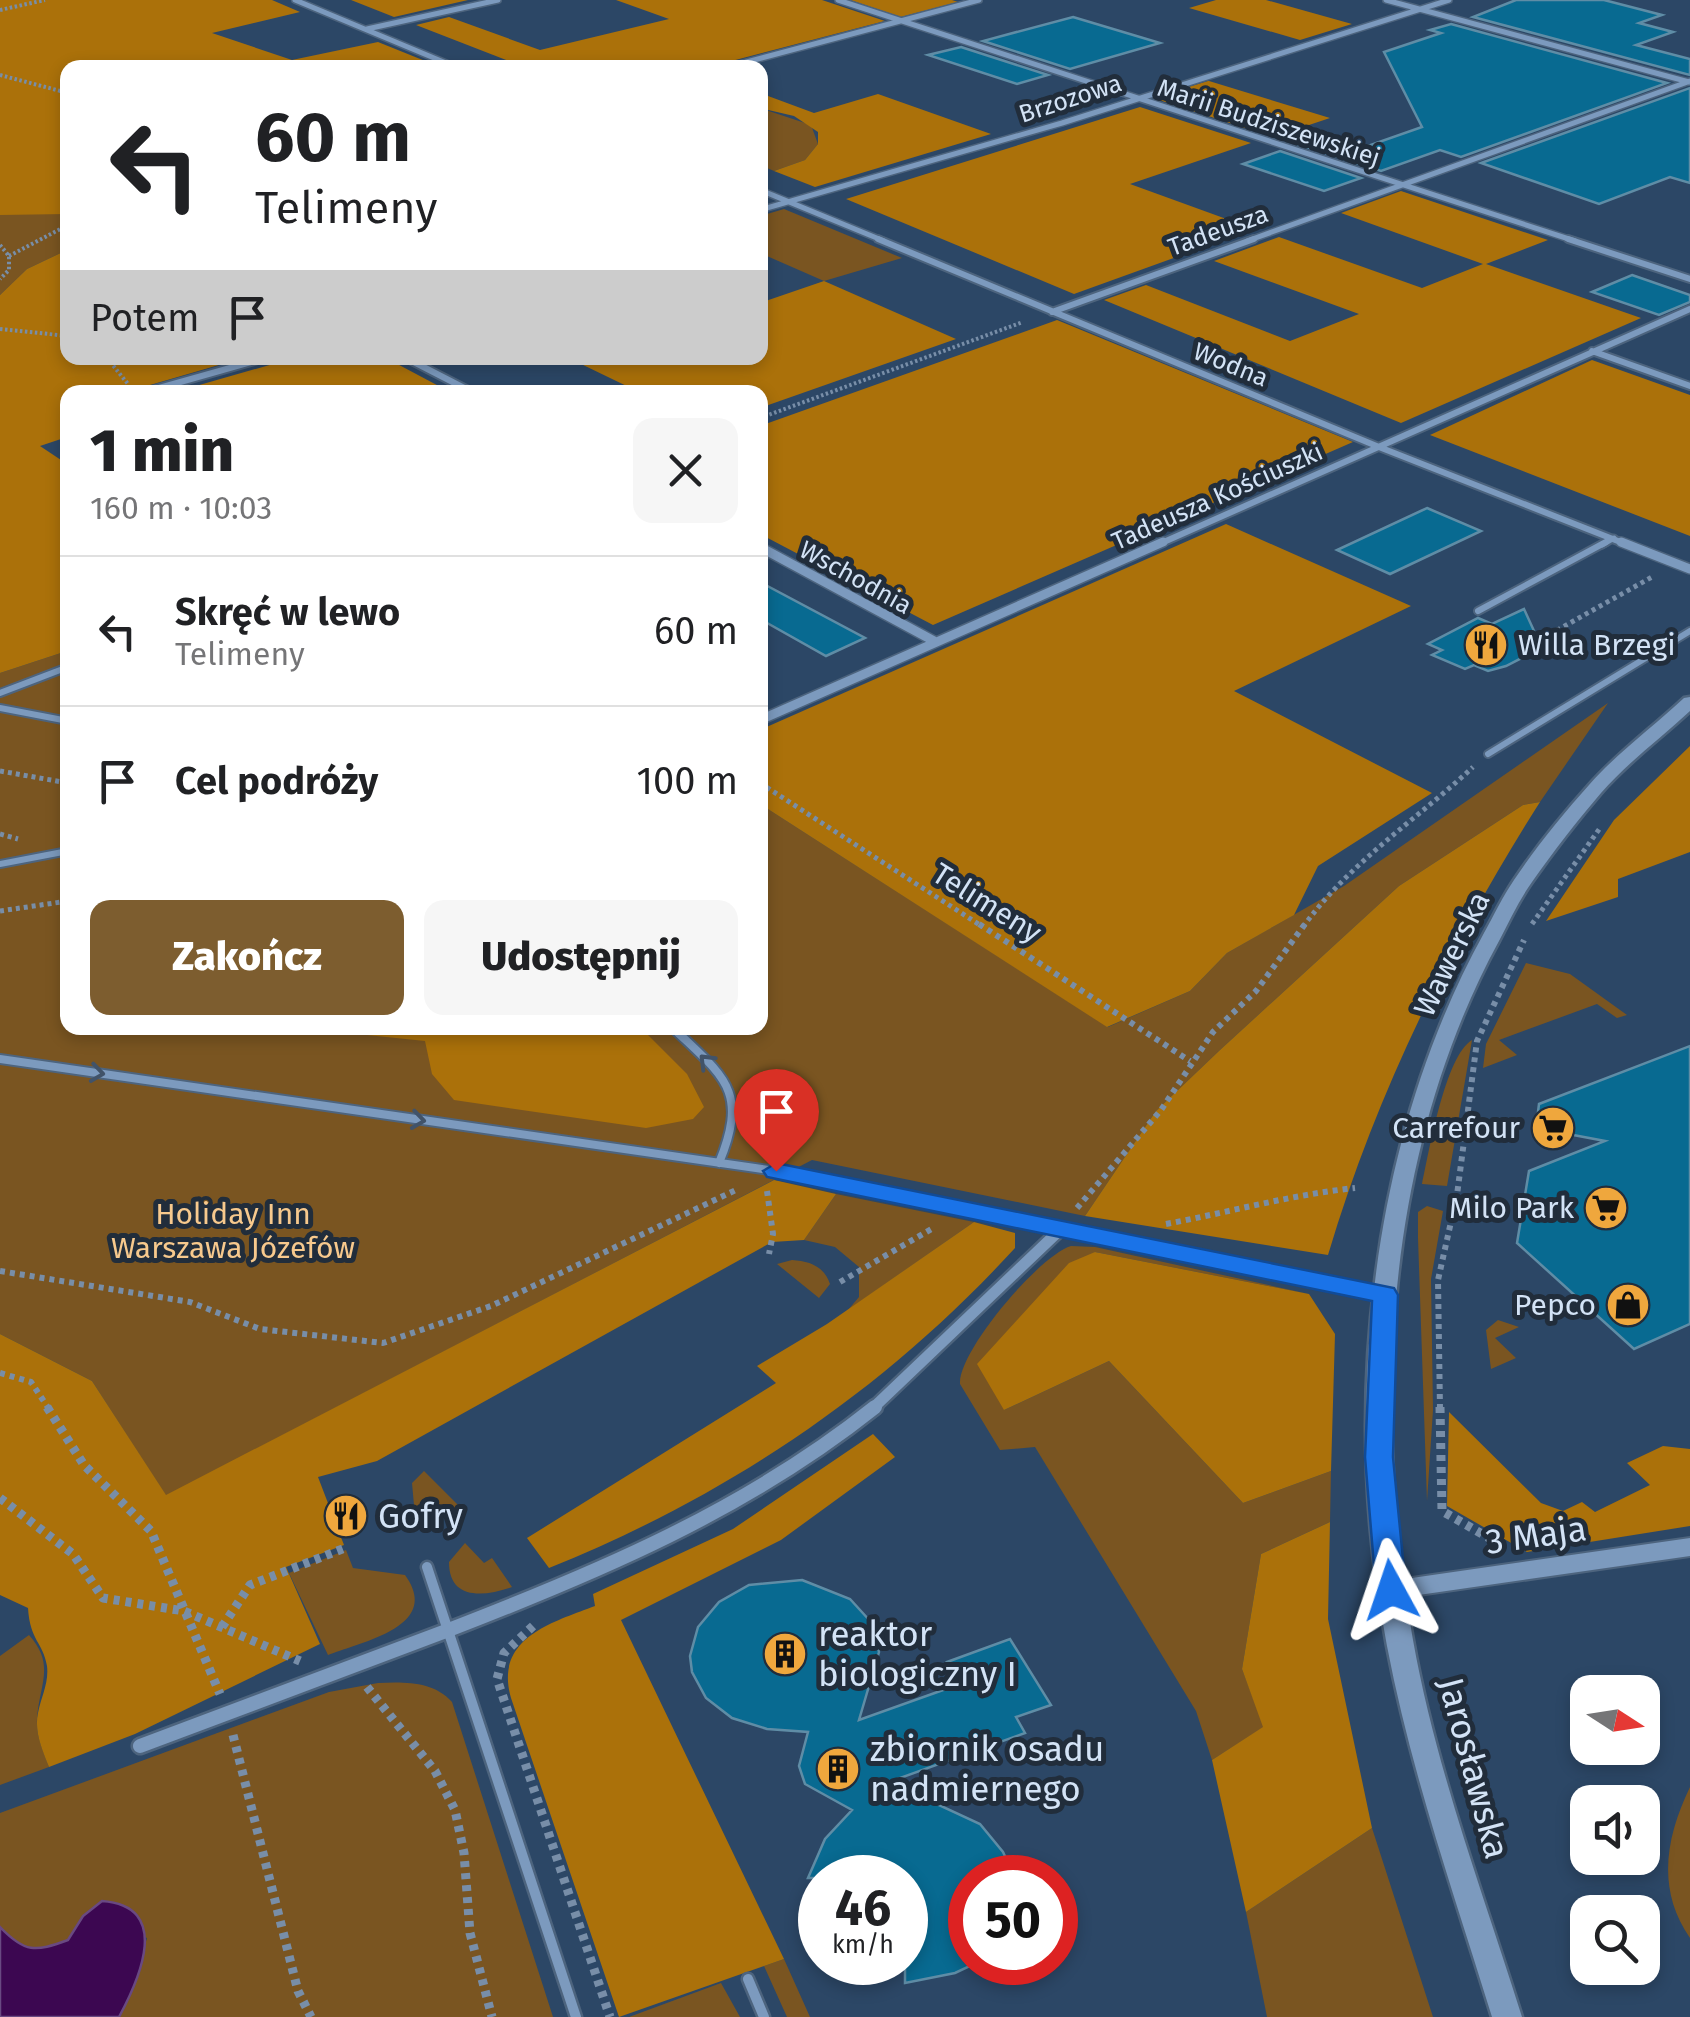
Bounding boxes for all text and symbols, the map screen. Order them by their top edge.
street label: Brzozowa [1015,68,1126,130]
street label: Marii Budziszewskiej [1154,73,1384,173]
text: 60 m [255,96,411,180]
icon: left [90,100,220,230]
text: Telimeny [255,181,437,235]
street label: Tadeusza [1164,199,1272,263]
icon: arrive [220,290,275,345]
text: Potem [90,295,200,341]
street label: Wodna [1189,336,1272,393]
text: 1 min [90,415,234,487]
button: close [633,418,738,523]
street label: Tadeusza Kościuszki [1107,437,1327,557]
text: 160 m · 10:03 [90,489,272,527]
street label: Wschodnia [794,535,917,621]
text: Skręć w lewo [175,589,400,635]
icon: left [90,604,145,659]
text: 60 m [654,608,738,654]
restaurant icon: Willa Brzegi [1463,622,1509,668]
place label: Willa Brzegi [1518,627,1676,663]
text: Telimeny [175,635,305,673]
icon: arrive [90,754,145,809]
text: Cel podróży [175,758,378,804]
text: 100 m [637,758,738,804]
street label: Telimeny [926,856,1048,951]
street label: Wawerska [1406,886,1498,1022]
button: Zakończ [90,900,404,1015]
button: Udostępnij [424,900,738,1015]
one-way arrow [700,1055,718,1073]
one-way arrow [88,1062,105,1083]
pin [734,1069,819,1172]
icon: arrive [749,1084,804,1139]
supermarket icon: Carrefour [1530,1105,1576,1151]
one-way arrow [410,1108,426,1129]
place label: Carrefour [1392,1110,1520,1146]
supermarket icon: Milo Park [1583,1185,1629,1231]
place label: Milo Park [1449,1190,1575,1226]
park label: Holiday Inn Warszawa Józefów [111,1196,355,1266]
shop icon: Pepco [1605,1282,1651,1328]
place label: Pepco [1514,1287,1596,1323]
restaurant icon: Gofry [323,1493,369,1539]
place label: Gofry [378,1495,463,1537]
street label: 3 Maja [1483,1507,1589,1563]
position arrow [1339,1538,1443,1642]
place label: reaktor biologiczny I [818,1613,1017,1695]
building icon: reaktor biologiczny I [762,1631,808,1677]
street label: Jarosławska [1430,1673,1518,1863]
north arrow [1570,1675,1660,1765]
map controls [1570,1675,1660,1985]
place label: zbiornik osadu nadmiernego [870,1728,1104,1810]
building icon: zbiornik osadu nadmiernego [815,1746,861,1792]
button: sound [1570,1785,1660,1875]
speed limit sign: 50 [948,1855,1078,1985]
text: 46 [835,1878,891,1938]
button: search [1570,1895,1660,1985]
text: km/h [832,1930,894,1960]

